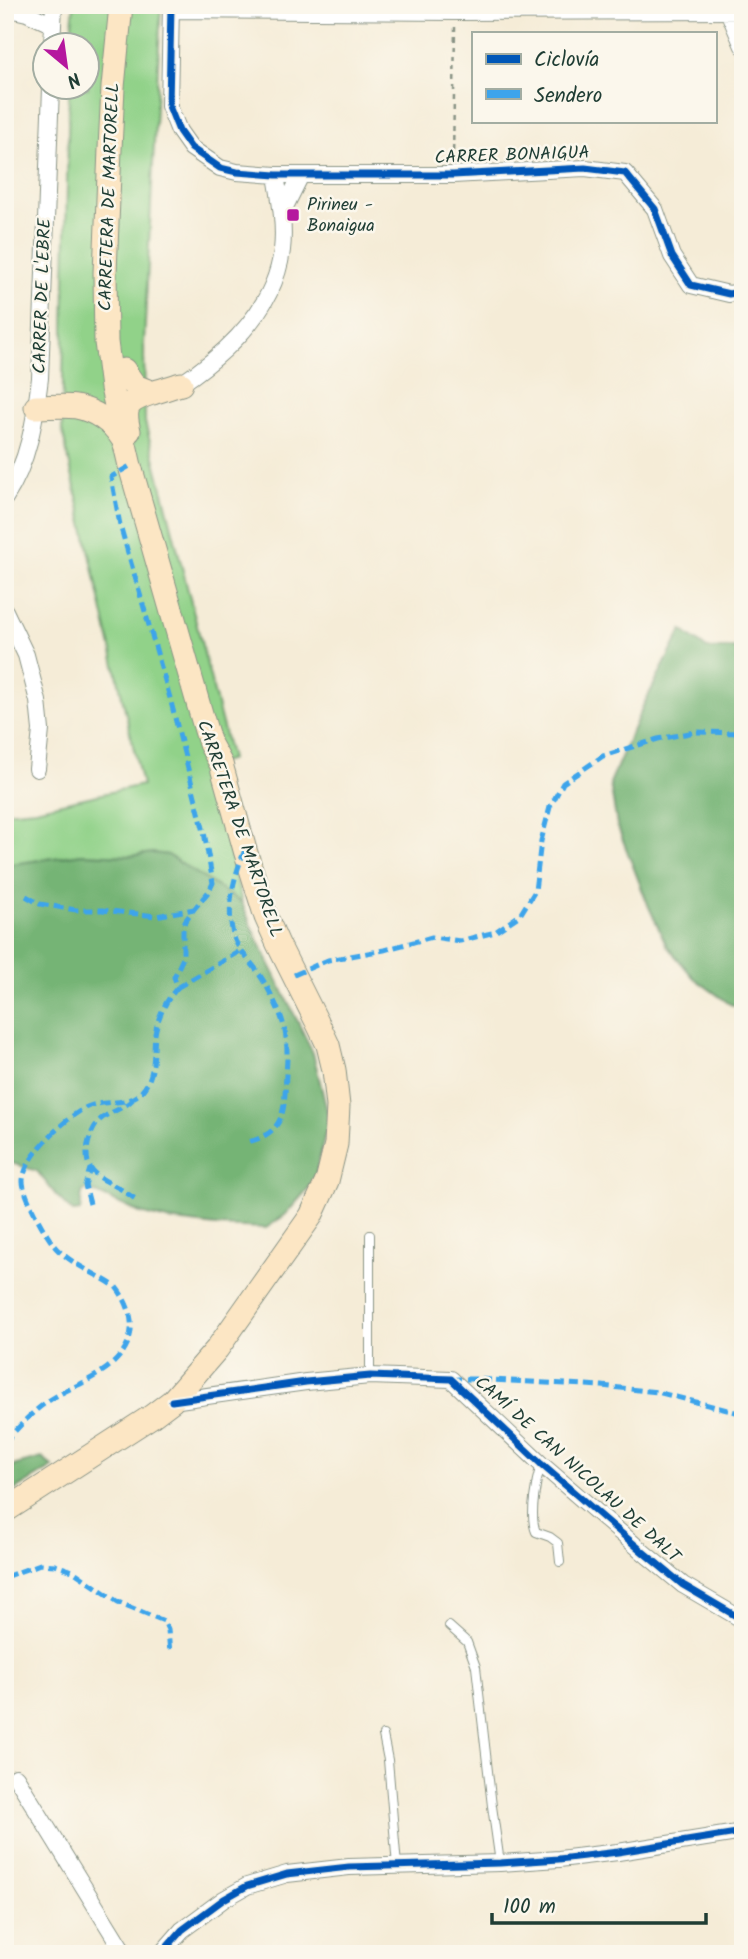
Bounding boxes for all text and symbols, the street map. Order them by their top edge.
north arrow [32,32,102,102]
legend [472,32,716,122]
text: Ciclovía [534,44,599,77]
text: N [61,63,86,95]
text: Sendero [534,80,602,113]
street label: CARRETERA DE MARTORELL [92,82,128,312]
street label: CARRER BONAIGUA [434,139,590,173]
place label: Pirineu - Bonaigua [307,191,375,241]
marker: Pirineu - Bonaigua [285,207,301,223]
street label: CARRER DE L'EBRE [26,217,60,374]
street label: CARRETERA DE MARTORELL [188,716,290,942]
street label: CAMÍ DE CAN NICOLAU DE DALT [467,1369,688,1572]
scale bar [492,1882,706,1926]
text: 100 m [503,1891,556,1924]

